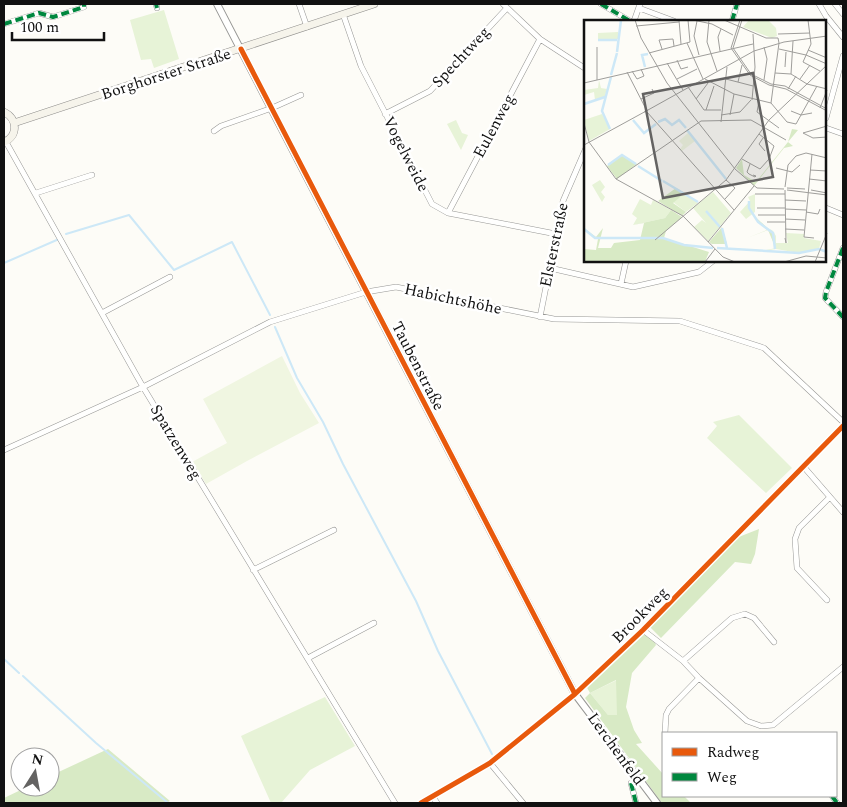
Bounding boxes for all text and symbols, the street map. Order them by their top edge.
scale bar [12,10,105,42]
text: 100 m [20,16,59,39]
inset map [584,20,827,262]
street label: Spechtweg [426,21,496,93]
street label: Borghorster Straße [98,42,234,106]
street label: Eulenweg [467,90,521,162]
street label: Vogelweide [377,112,435,196]
street label: Elsterstraße [533,200,575,290]
street label: Habichtshöhe [402,277,504,321]
street label: Taubenstraße [385,317,451,415]
street label: Spatzenweg [144,400,208,484]
street label: Brookweg [606,581,674,649]
street label: Lerchenfeld [581,708,651,790]
legend [662,732,837,797]
text: Radweg [707,741,760,764]
north arrow [10,747,60,797]
text: N [30,748,45,771]
text: Weg [707,766,737,789]

